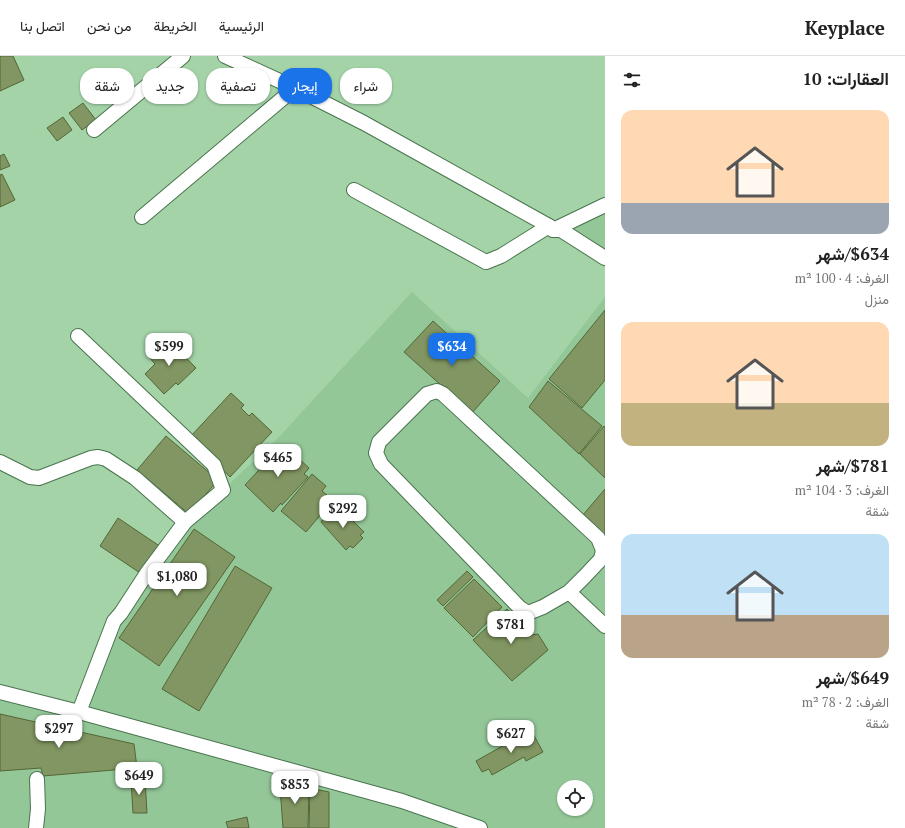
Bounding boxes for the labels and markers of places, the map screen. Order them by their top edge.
pin: $599 [145,333,193,367]
pin: $634 [428,333,476,367]
pin: $465 [254,444,302,478]
pin: $292 [319,495,367,529]
pin: $1,080 [144,563,210,597]
pin: $781 [487,611,535,645]
pin: $297 [35,715,83,749]
pin: $627 [487,720,535,754]
pin: $649 [115,762,163,796]
pin: $853 [271,771,319,805]

